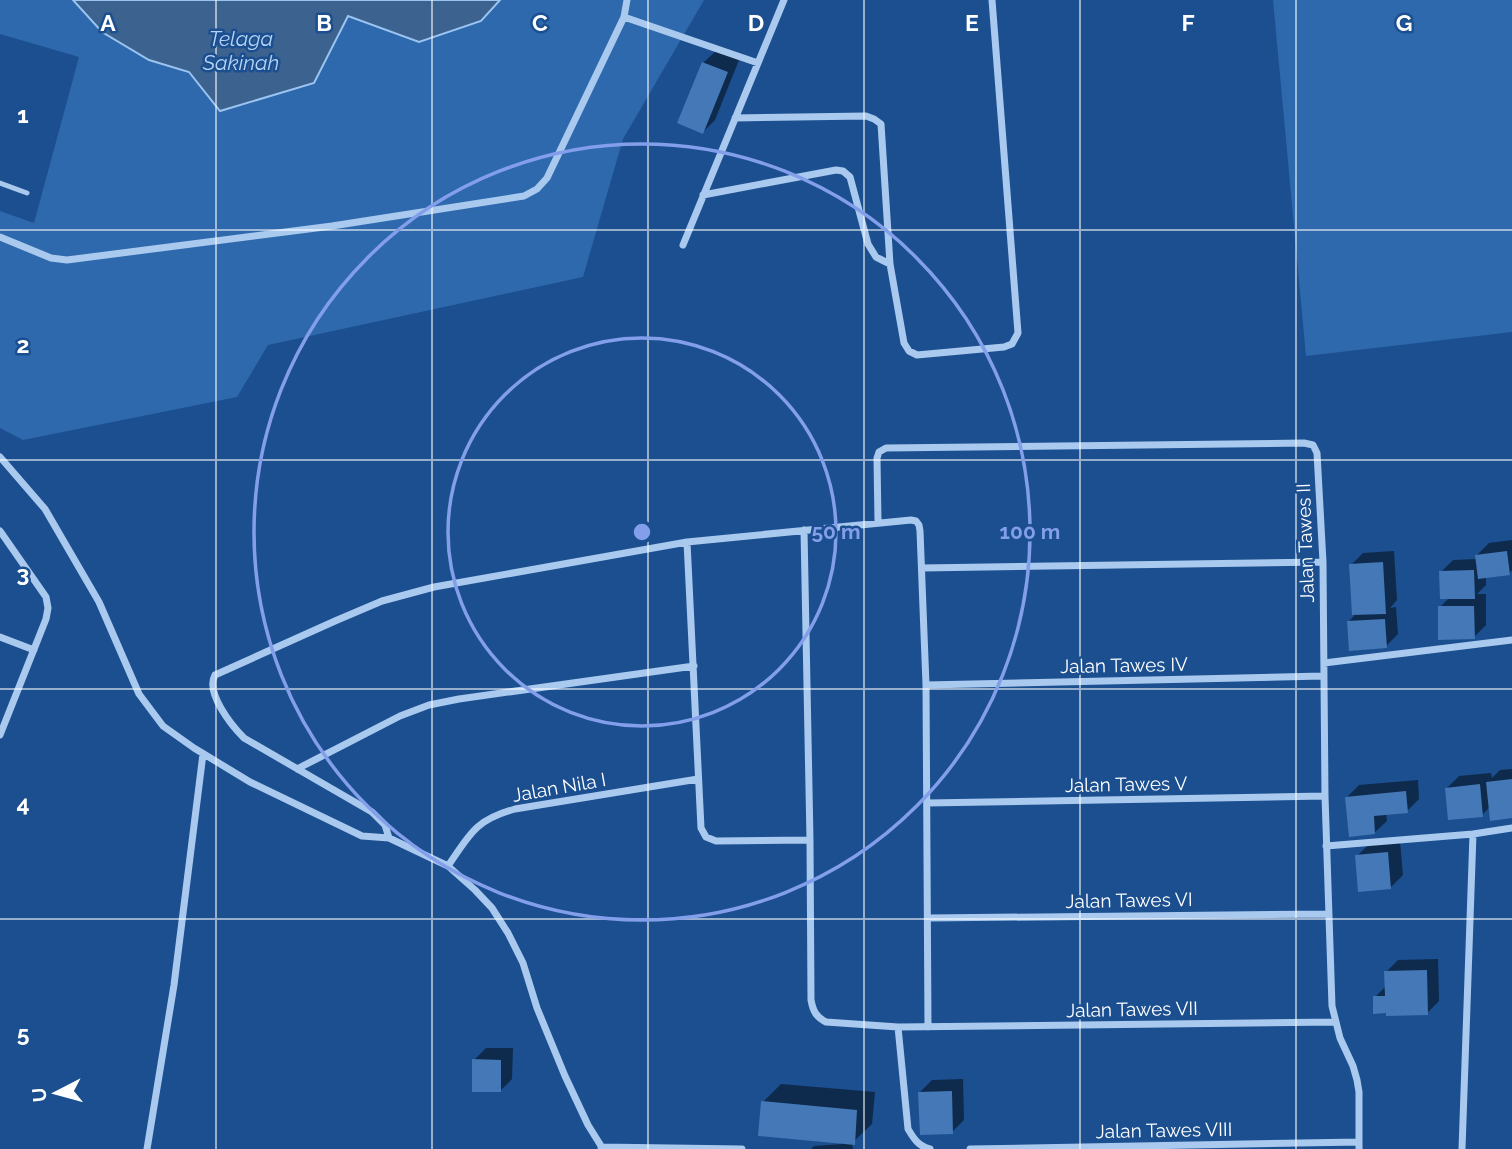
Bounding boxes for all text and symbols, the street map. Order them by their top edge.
text: A [100,9,116,36]
text: B [316,9,332,36]
text: C [532,9,548,36]
text: D [748,9,764,36]
text: E [965,9,979,36]
text: F [1181,9,1195,36]
text: G [1396,9,1412,36]
water label: Telaga Sakinah [202,26,279,75]
text: 1 [17,101,29,128]
text: 2 [17,331,29,358]
street label: Jalan Tawes II [1292,483,1318,603]
text: 50 m [811,519,861,544]
text: 100 m [1000,519,1060,544]
centre of rings [630,520,654,544]
text: 3 [17,560,29,587]
street label: Jalan Tawes IV [1060,653,1188,677]
street label: Jalan Nila I [510,768,608,806]
street label: Jalan Tawes V [1065,772,1187,796]
text: 4 [16,790,30,817]
street label: Jalan Tawes VI [1065,888,1193,912]
street label: Jalan Tawes VII [1066,997,1198,1021]
text: 5 [17,1020,30,1047]
north arrow [21,1058,91,1128]
text: U [27,1087,51,1103]
street label: Jalan Tawes VIII [1096,1118,1232,1142]

